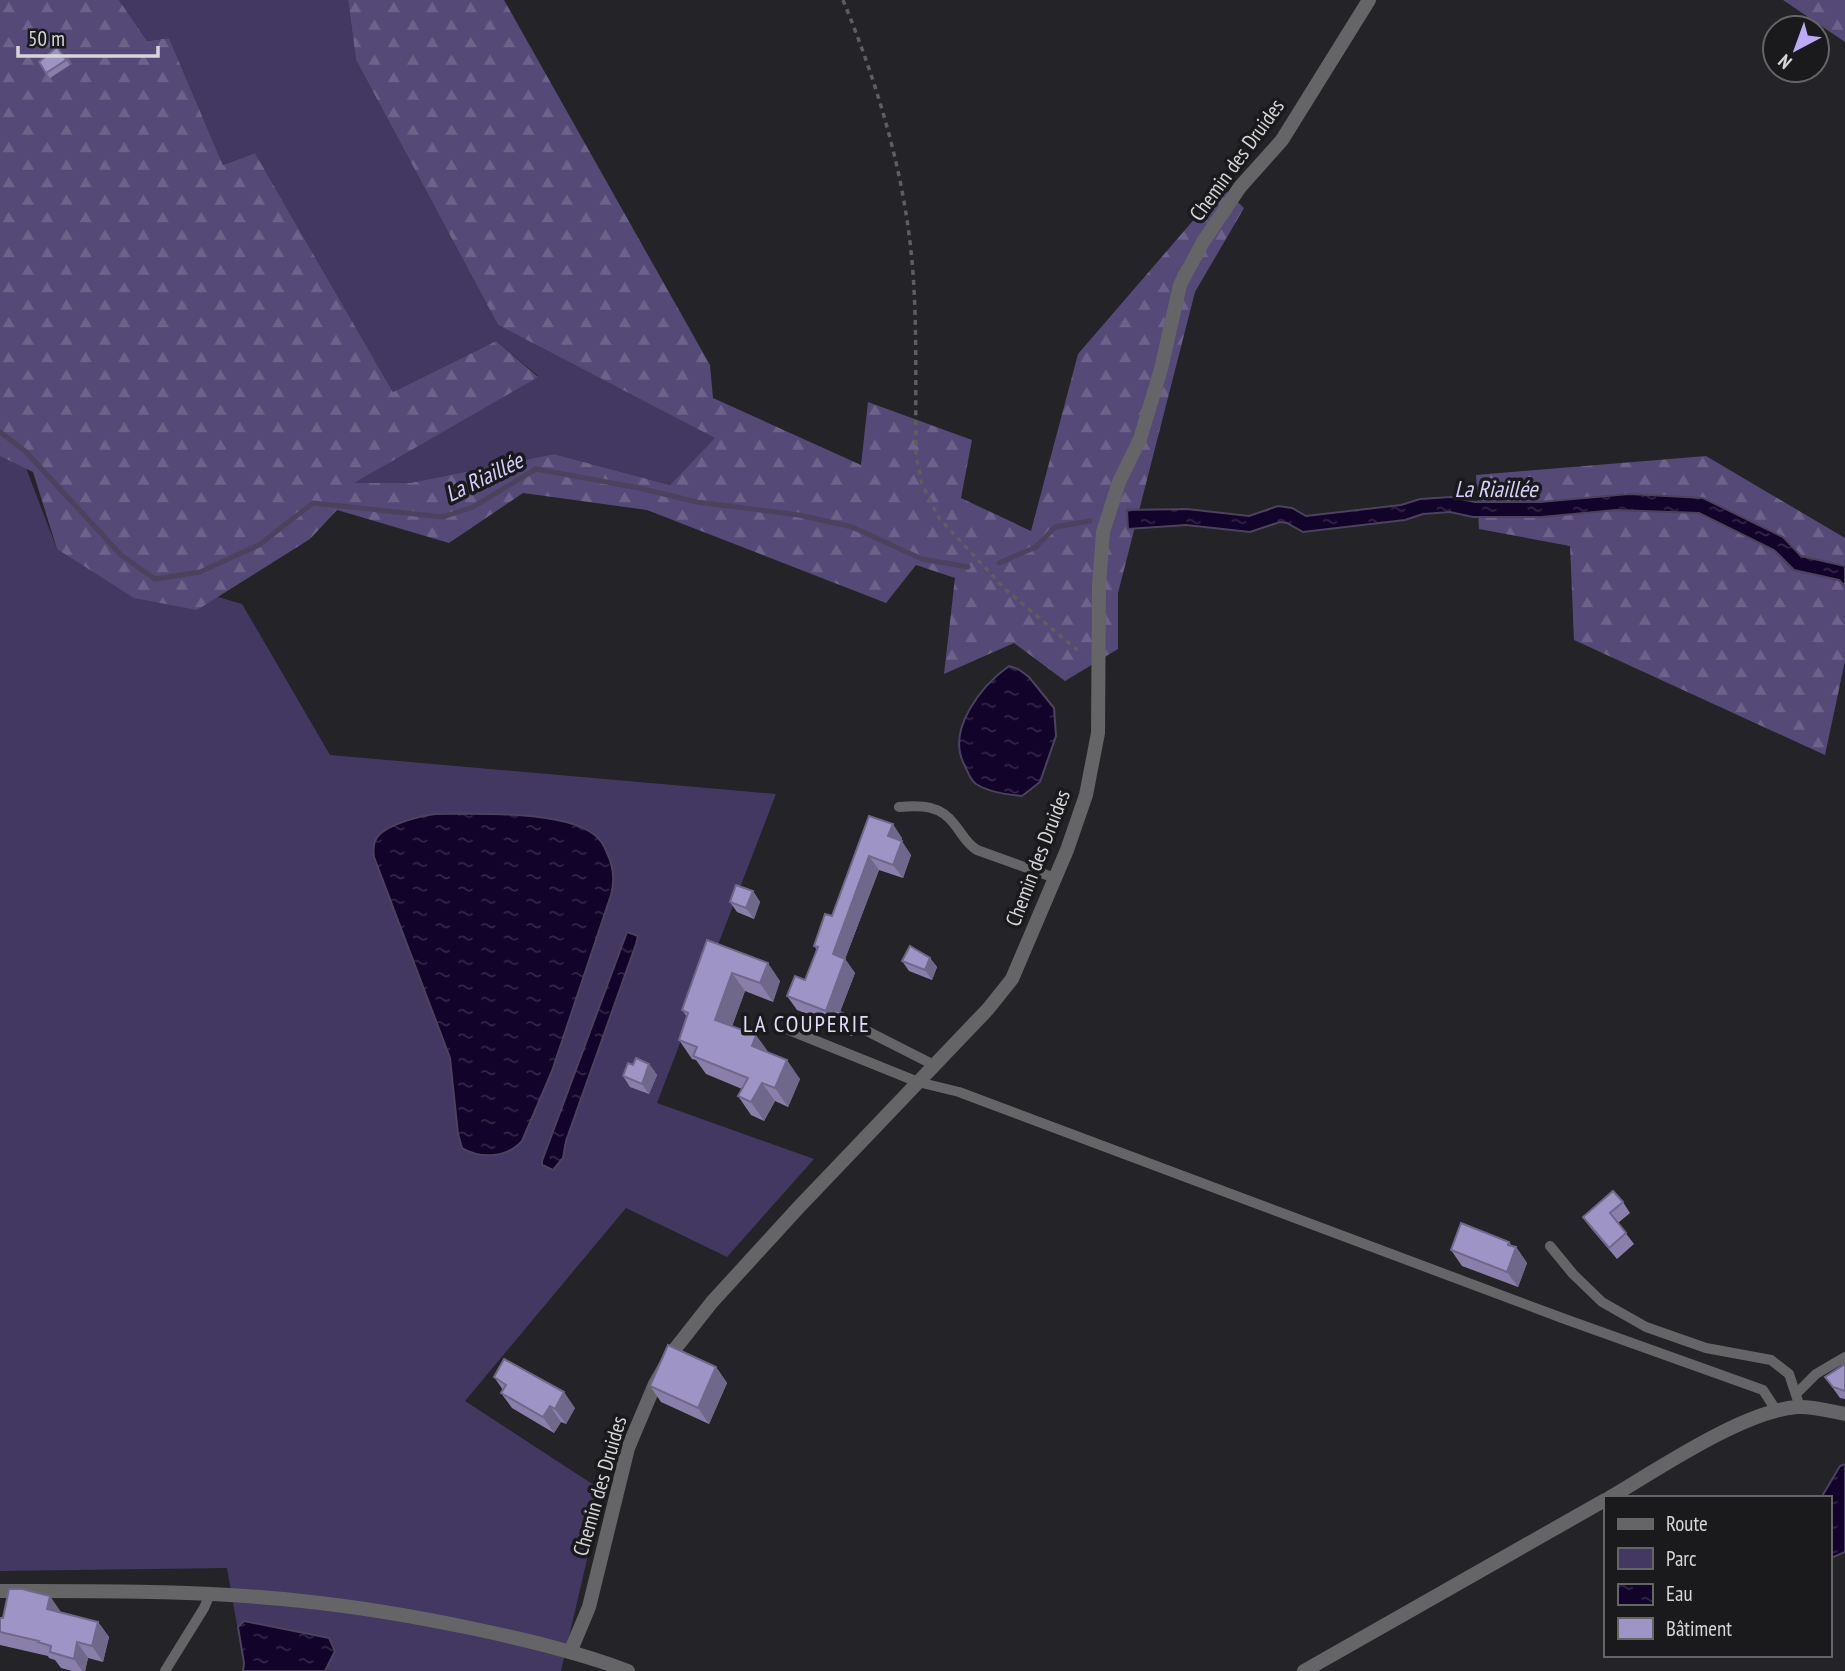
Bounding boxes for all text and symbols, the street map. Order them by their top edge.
scale bar [18,14,158,58]
north arrow [1761,14,1831,84]
text: 50 m [28,25,65,52]
text: N [1773,49,1797,74]
street label: Chemin des Druides [1183,93,1290,226]
water label: La Riaillée [440,445,529,508]
water label: La Riaillée [1454,474,1539,503]
street label: Chemin des Druides [999,786,1076,930]
district label: LA COUPERIE [743,1009,871,1038]
street label: Chemin des Druides [567,1413,632,1559]
legend [1604,1496,1831,1657]
text: Route [1666,1510,1708,1537]
text: Parc [1666,1545,1697,1572]
text: Eau [1666,1580,1693,1607]
text: Bâtiment [1666,1615,1732,1642]

